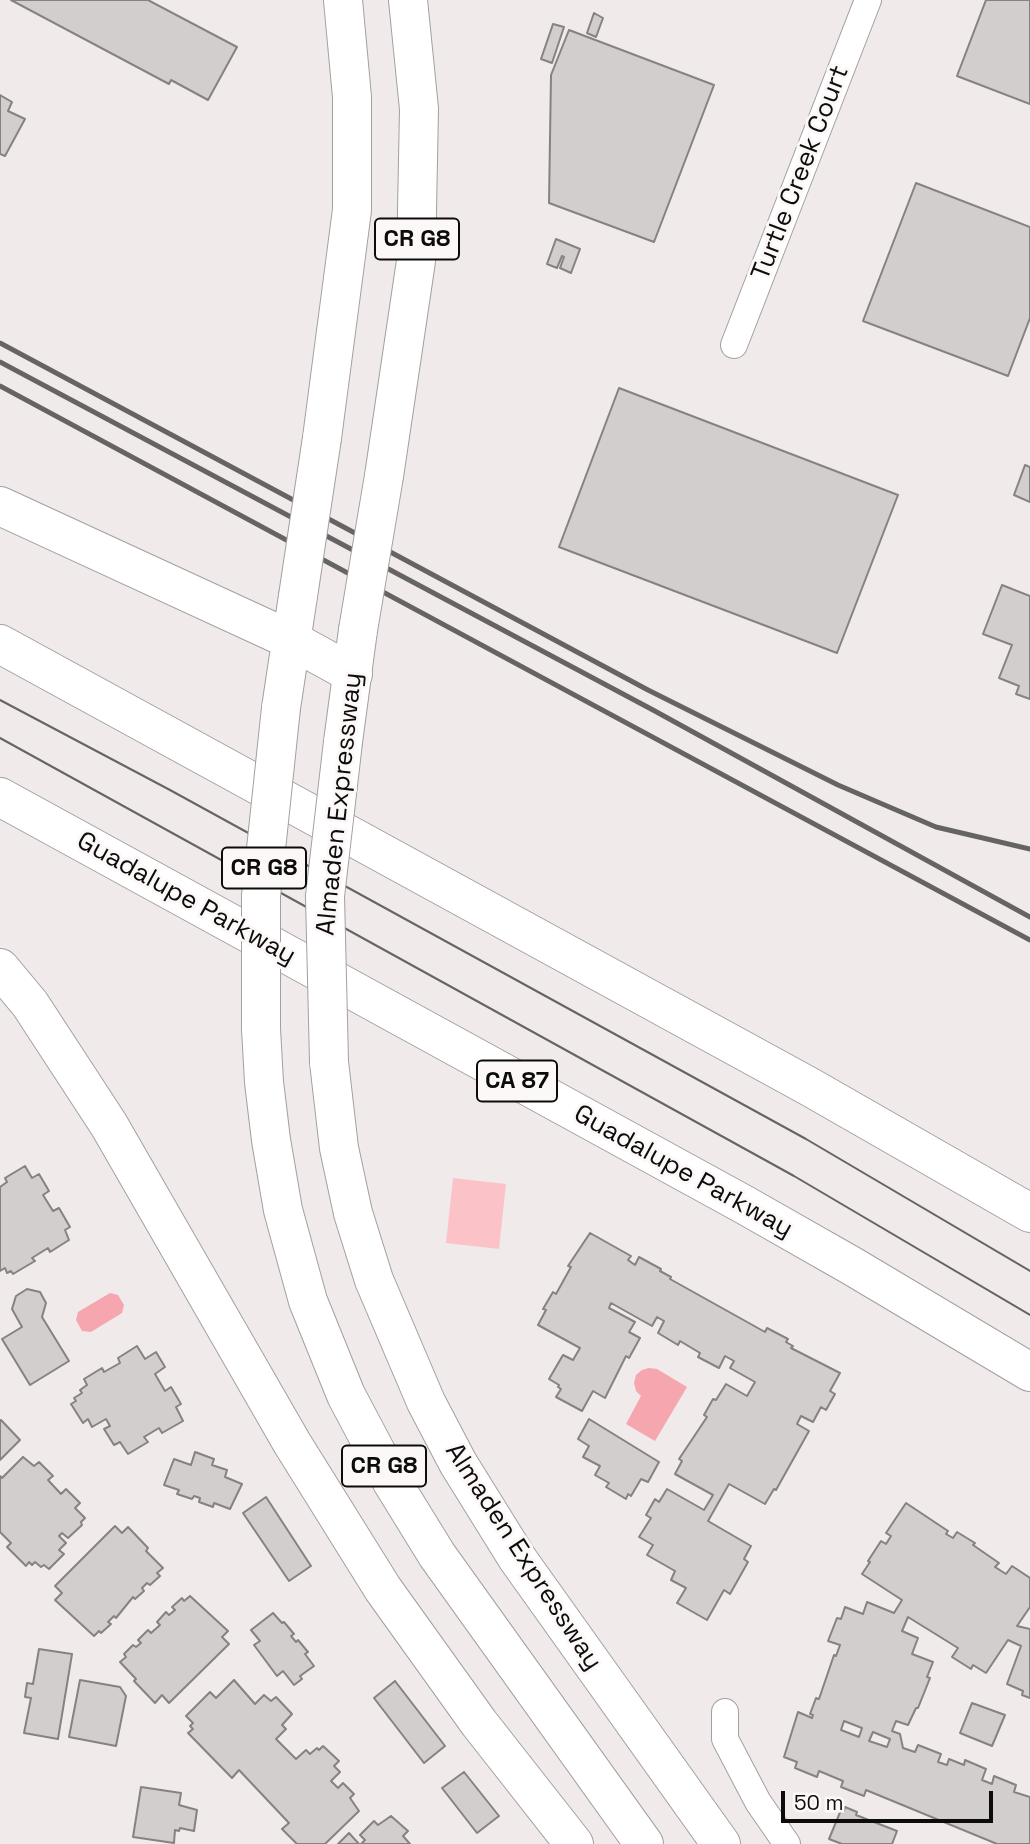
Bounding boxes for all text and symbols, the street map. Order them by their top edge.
street label: Turtle Creek Court [746,61,856,285]
road number: CR G8 [375,219,459,260]
street label: Almaden Expressway [311,671,369,937]
street label: Guadalupe Parkway [71,826,301,972]
road number: CR G8 [222,848,306,888]
road number: CA 87 [477,1060,557,1101]
street label: Guadalupe Parkway [568,1099,798,1245]
street label: Almaden Expressway [438,1438,608,1676]
road number: CR G8 [342,1446,426,1486]
scale bar [785,1778,997,1822]
text: 50 m [794,1789,844,1816]

